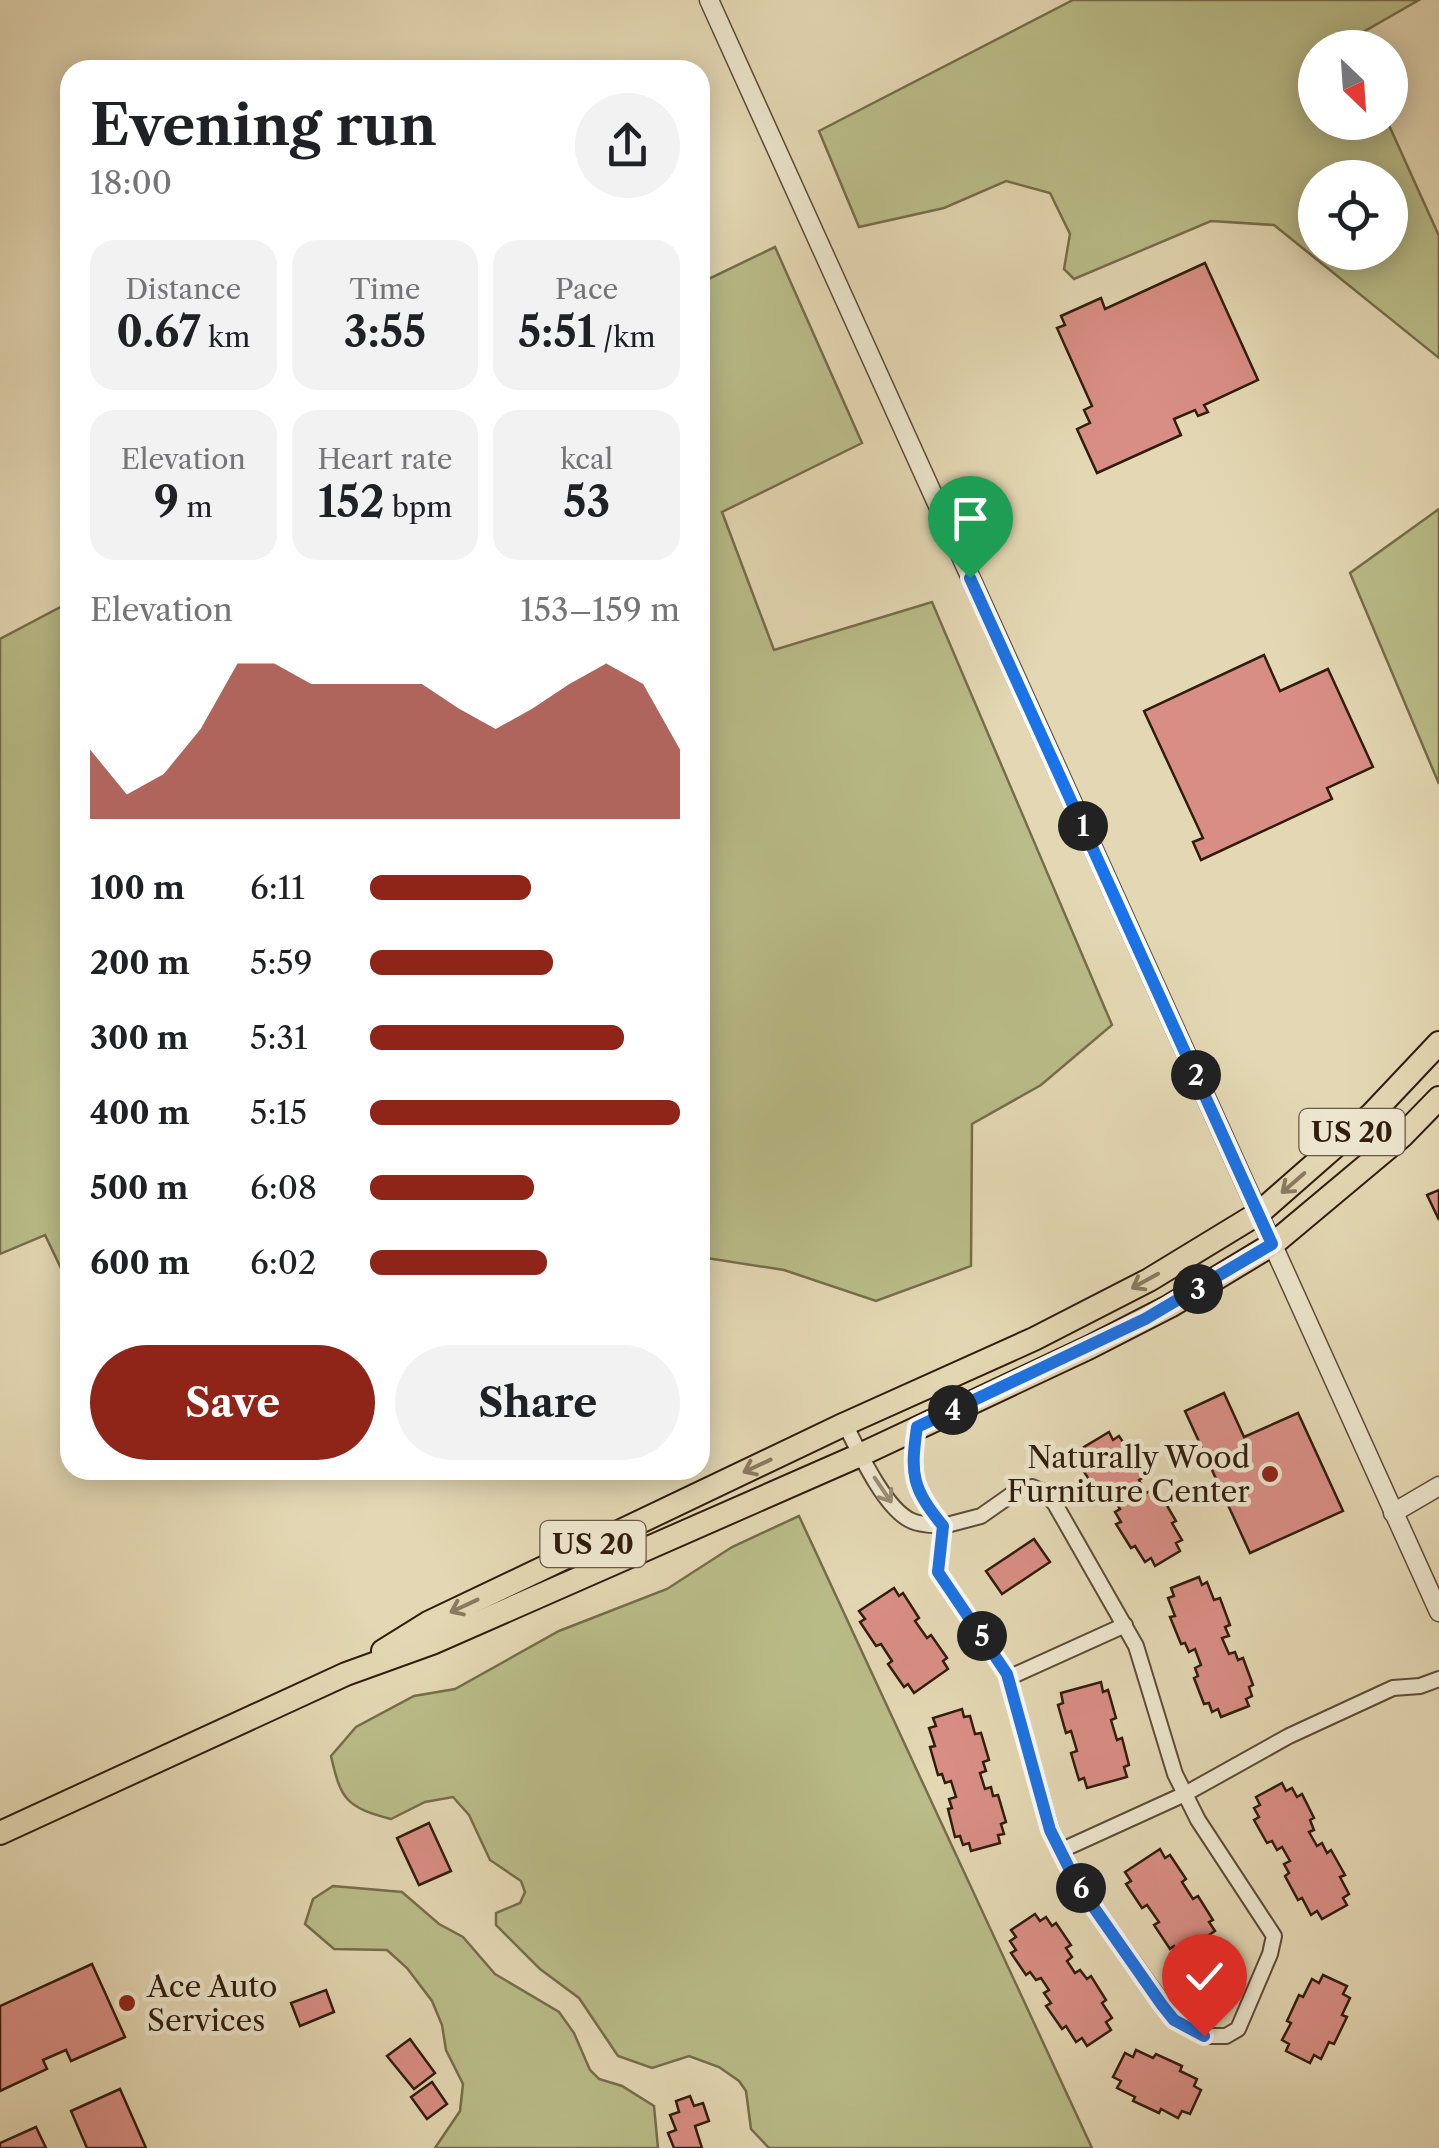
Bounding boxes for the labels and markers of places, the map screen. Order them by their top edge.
pin [928,476,1013,579]
pin: 1 [1058,801,1108,851]
pin: 2 [1171,1050,1221,1100]
pin: 3 [1173,1264,1223,1314]
pin: 4 [928,1385,978,1435]
place label: Naturally Wood Furniture Center [1007,1439,1250,1510]
marker: Naturally Wood Furniture Center [1259,1463,1281,1485]
pin: 5 [957,1611,1007,1661]
pin: 6 [1056,1863,1106,1913]
pin [1162,1934,1247,2037]
place label: Ace Auto Services [146,1968,277,2039]
marker: Ace Auto Services [116,1992,138,2014]

